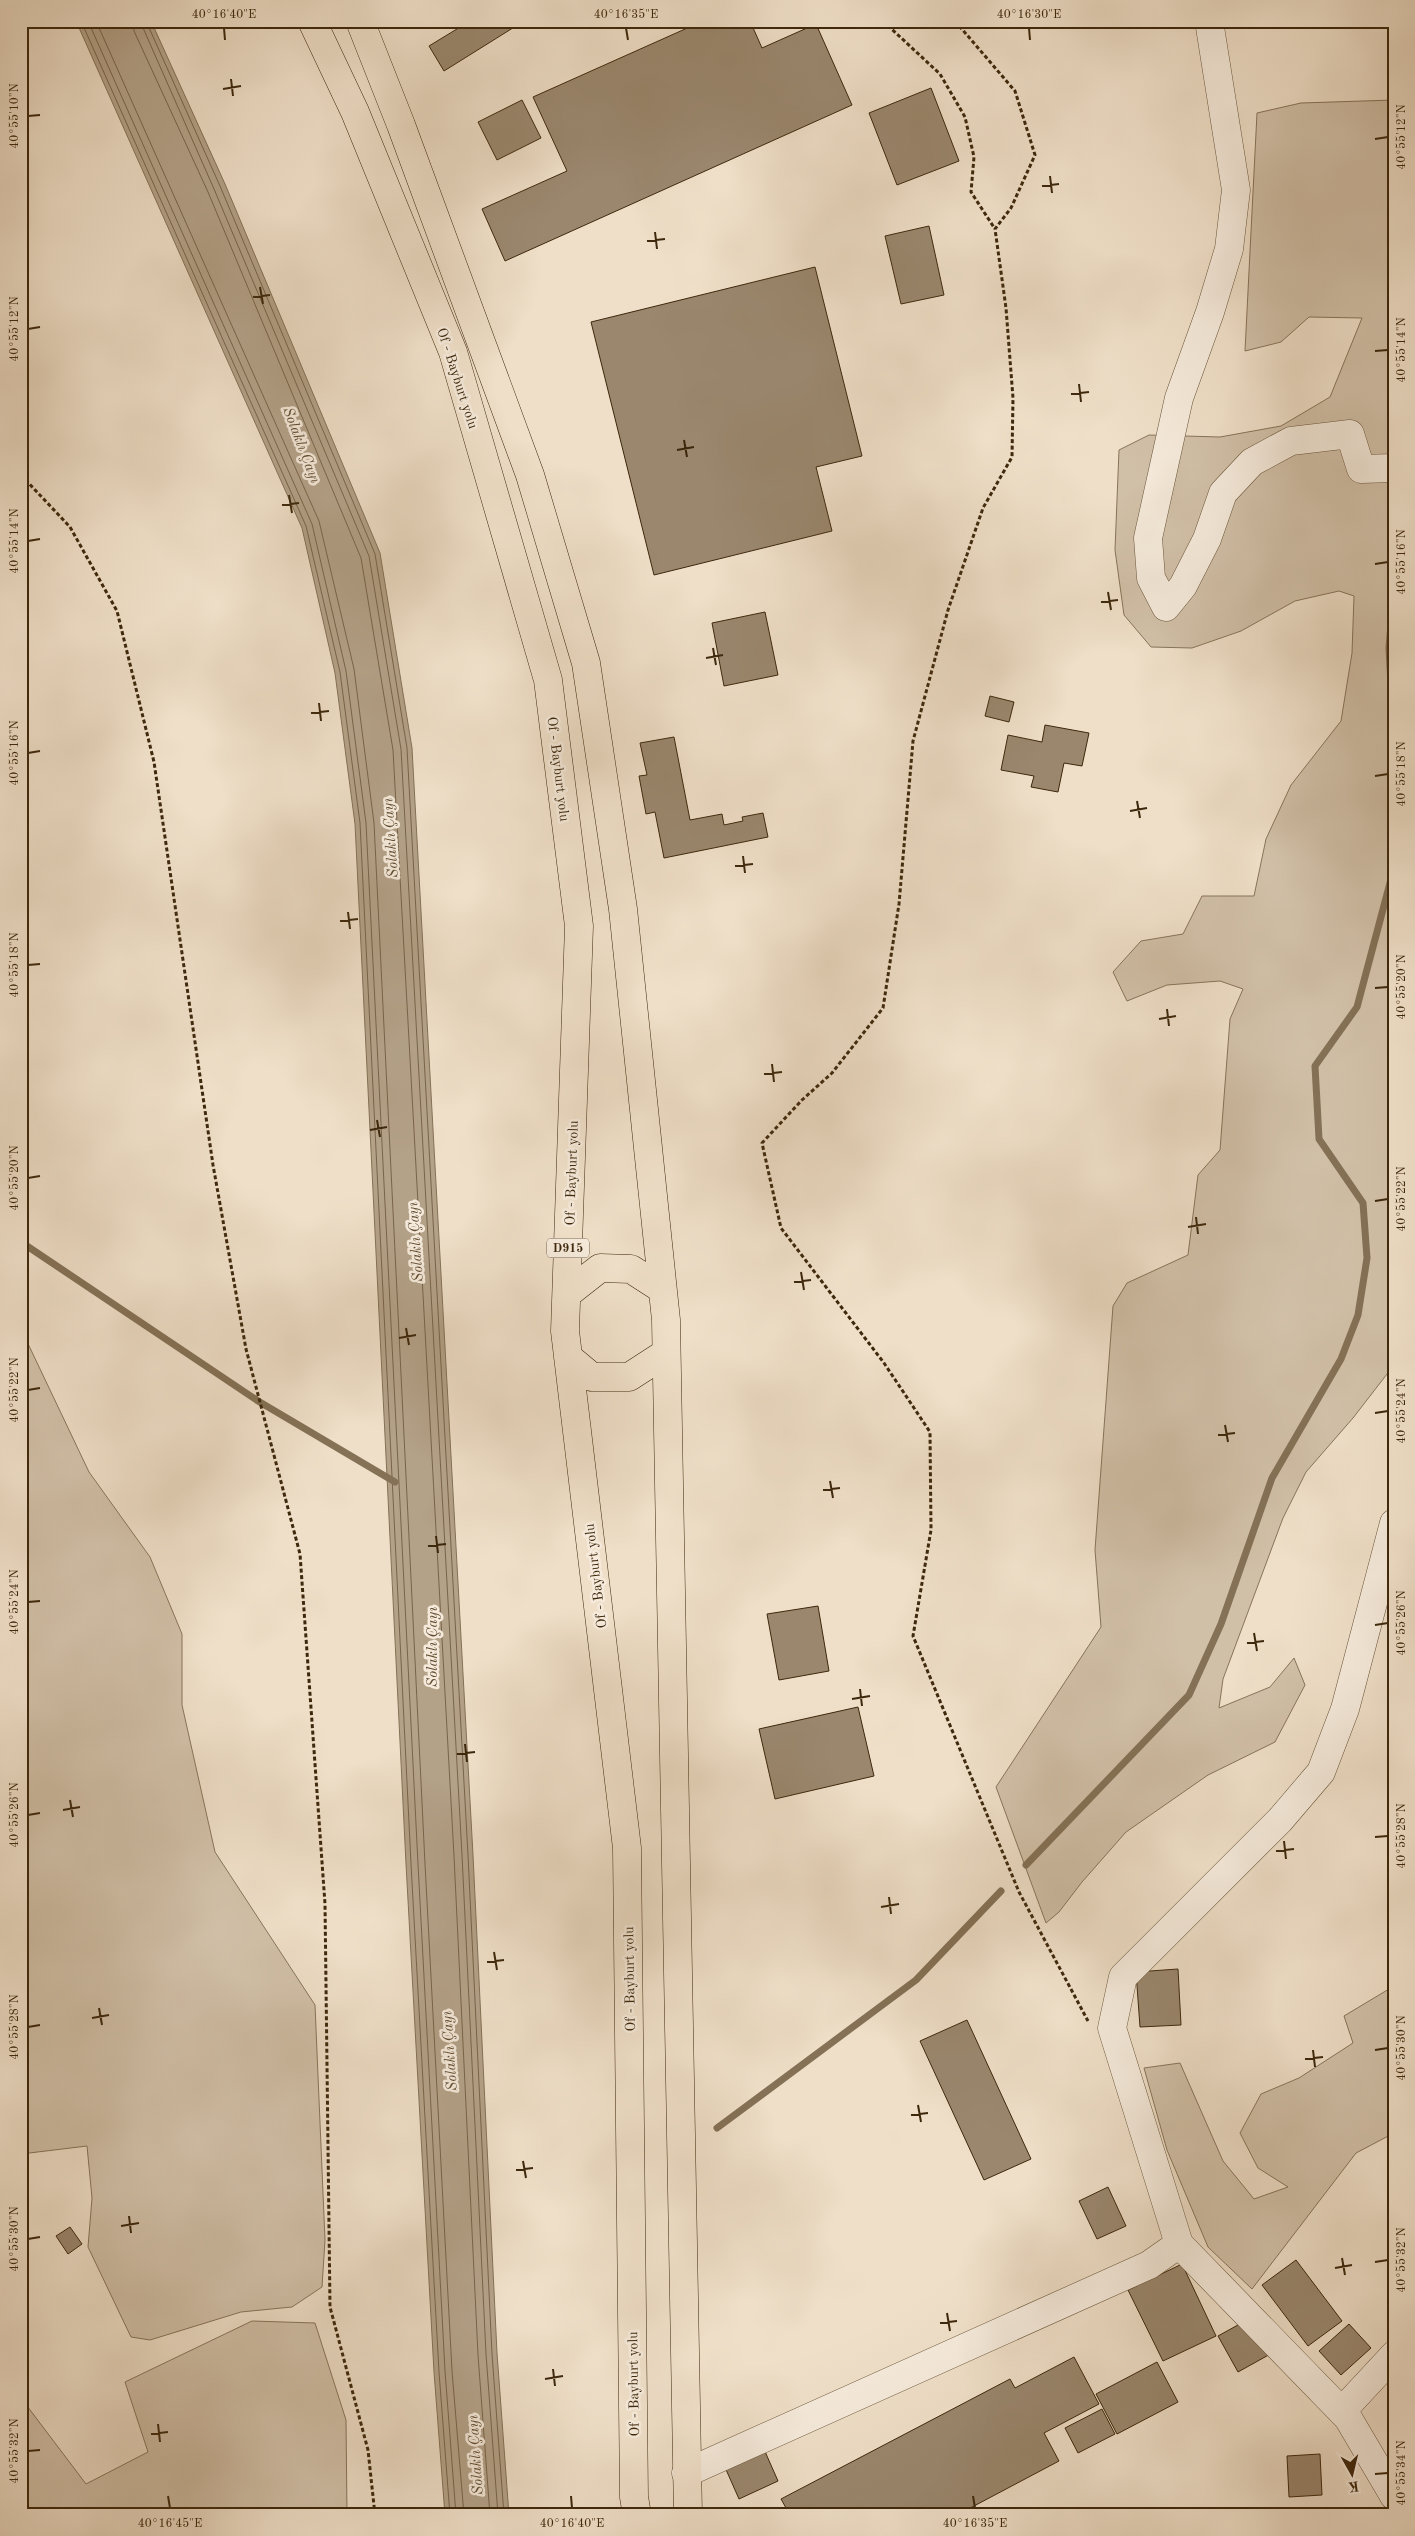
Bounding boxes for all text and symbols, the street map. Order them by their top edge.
text: 40°16'35"E [594,8,658,21]
text: 40°16'40"E [192,9,256,21]
text: 40°16'30"E [997,9,1061,21]
text: 40°55'10"N [8,83,21,149]
text: 40°55'12"N [1395,104,1408,170]
text: 40°55'12"N [8,296,21,362]
text: 40°55'14"N [1395,317,1408,383]
street label: Of - Bayburt yolu [434,326,480,431]
water label: Solaklı Çayı [279,405,322,486]
text: 40°55'14"N [8,508,21,574]
text: 40°55'16"N [1395,529,1408,595]
street label: Of - Bayburt yolu [545,716,571,823]
text: 40°55'16"N [8,720,21,786]
text: 40°55'18"N [1395,741,1408,807]
water label: Solaklı Çayı [381,797,402,878]
text: 40°55'18"N [8,932,21,998]
text: 40°55'20"N [1395,954,1408,1020]
street label: Of - Bayburt yolu [563,1120,581,1226]
text: 40°55'20"N [8,1145,21,1211]
text: 40°55'22"N [1395,1166,1408,1232]
water label: Solaklı Çayı [406,1201,427,1282]
road number: D915 [547,1238,589,1258]
text: 40°55'22"N [8,1357,21,1423]
text: 40°55'24"N [1395,1378,1408,1444]
street label: Of - Bayburt yolu [583,1522,609,1629]
text: 40°55'24"N [8,1569,21,1635]
text: 40°55'26"N [1395,1590,1408,1656]
water label: Solaklı Çayı [426,1607,441,1687]
text: 40°55'26"N [8,1782,21,1848]
text: 40°55'28"N [1395,1803,1408,1869]
street label: Of - Bayburt yolu [622,1926,638,2032]
text: 40°55'28"N [8,1994,21,2060]
water label: Solaklı Çayı [440,2010,461,2091]
text: 40°55'30"N [1395,2015,1408,2081]
text: 40°55'30"N [8,2206,21,2272]
text: 40°55'32"N [1395,2227,1408,2293]
street label: Of - Bayburt yolu [626,2331,642,2437]
water label: Solaklı Çayı [466,2414,487,2495]
text: 40°55'32"N [8,2418,21,2484]
text: 40°55'34"N [1395,2440,1408,2506]
north arrow [1328,2448,1378,2498]
text: K [1347,2478,1360,2494]
text: 40°16'45"E [138,2517,202,2530]
text: 40°16'35"E [943,2517,1007,2530]
text: 40°16'40"E [540,2518,604,2530]

